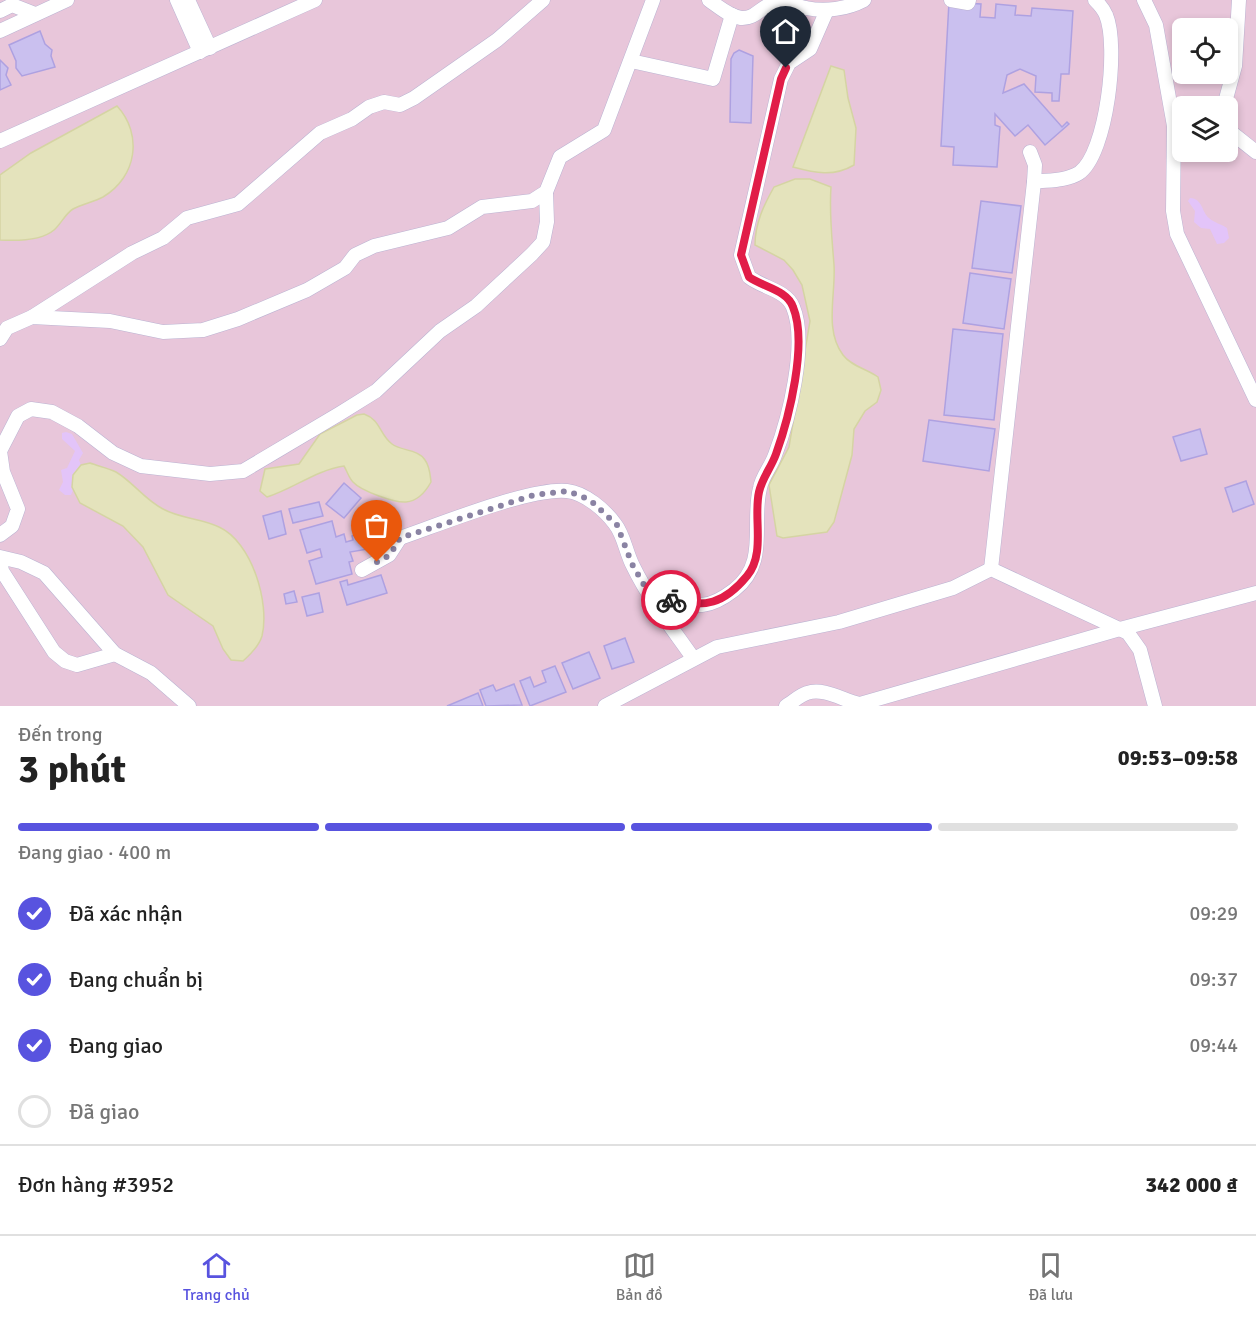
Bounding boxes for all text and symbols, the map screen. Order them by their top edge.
pin [760,6,811,68]
icon: home [769,15,802,48]
map controls [1172,18,1238,162]
button: locate [1172,18,1238,84]
button: layers [1172,96,1238,162]
pin [351,500,402,562]
icon: bag [360,509,393,542]
courier [641,570,701,630]
icon: bike [655,584,688,617]
text: Đến trong [18,722,102,747]
text: 09:53–09:58 [1118,744,1238,771]
text: 3 phút [18,745,126,793]
text: Đang giao · 400 m [18,840,171,865]
icon: check [18,897,51,930]
text: Đã xác nhận [69,900,183,927]
text: 09:29 [1189,901,1238,926]
icon: check [18,963,51,996]
text: Đang chuẩn bị [69,966,203,993]
text: 09:37 [1189,967,1238,992]
icon: check [18,1029,51,1062]
text: Đang giao [69,1032,163,1059]
text: 09:44 [1189,1033,1238,1058]
text: Đã giao [69,1098,139,1125]
text: Đơn hàng #3952 [18,1171,174,1198]
text: 342 000 ₫ [1145,1171,1238,1198]
tab: Trang chủ [183,1249,250,1305]
tab: Bản đồ [616,1249,663,1305]
tab: Đã lưu [1029,1249,1073,1305]

